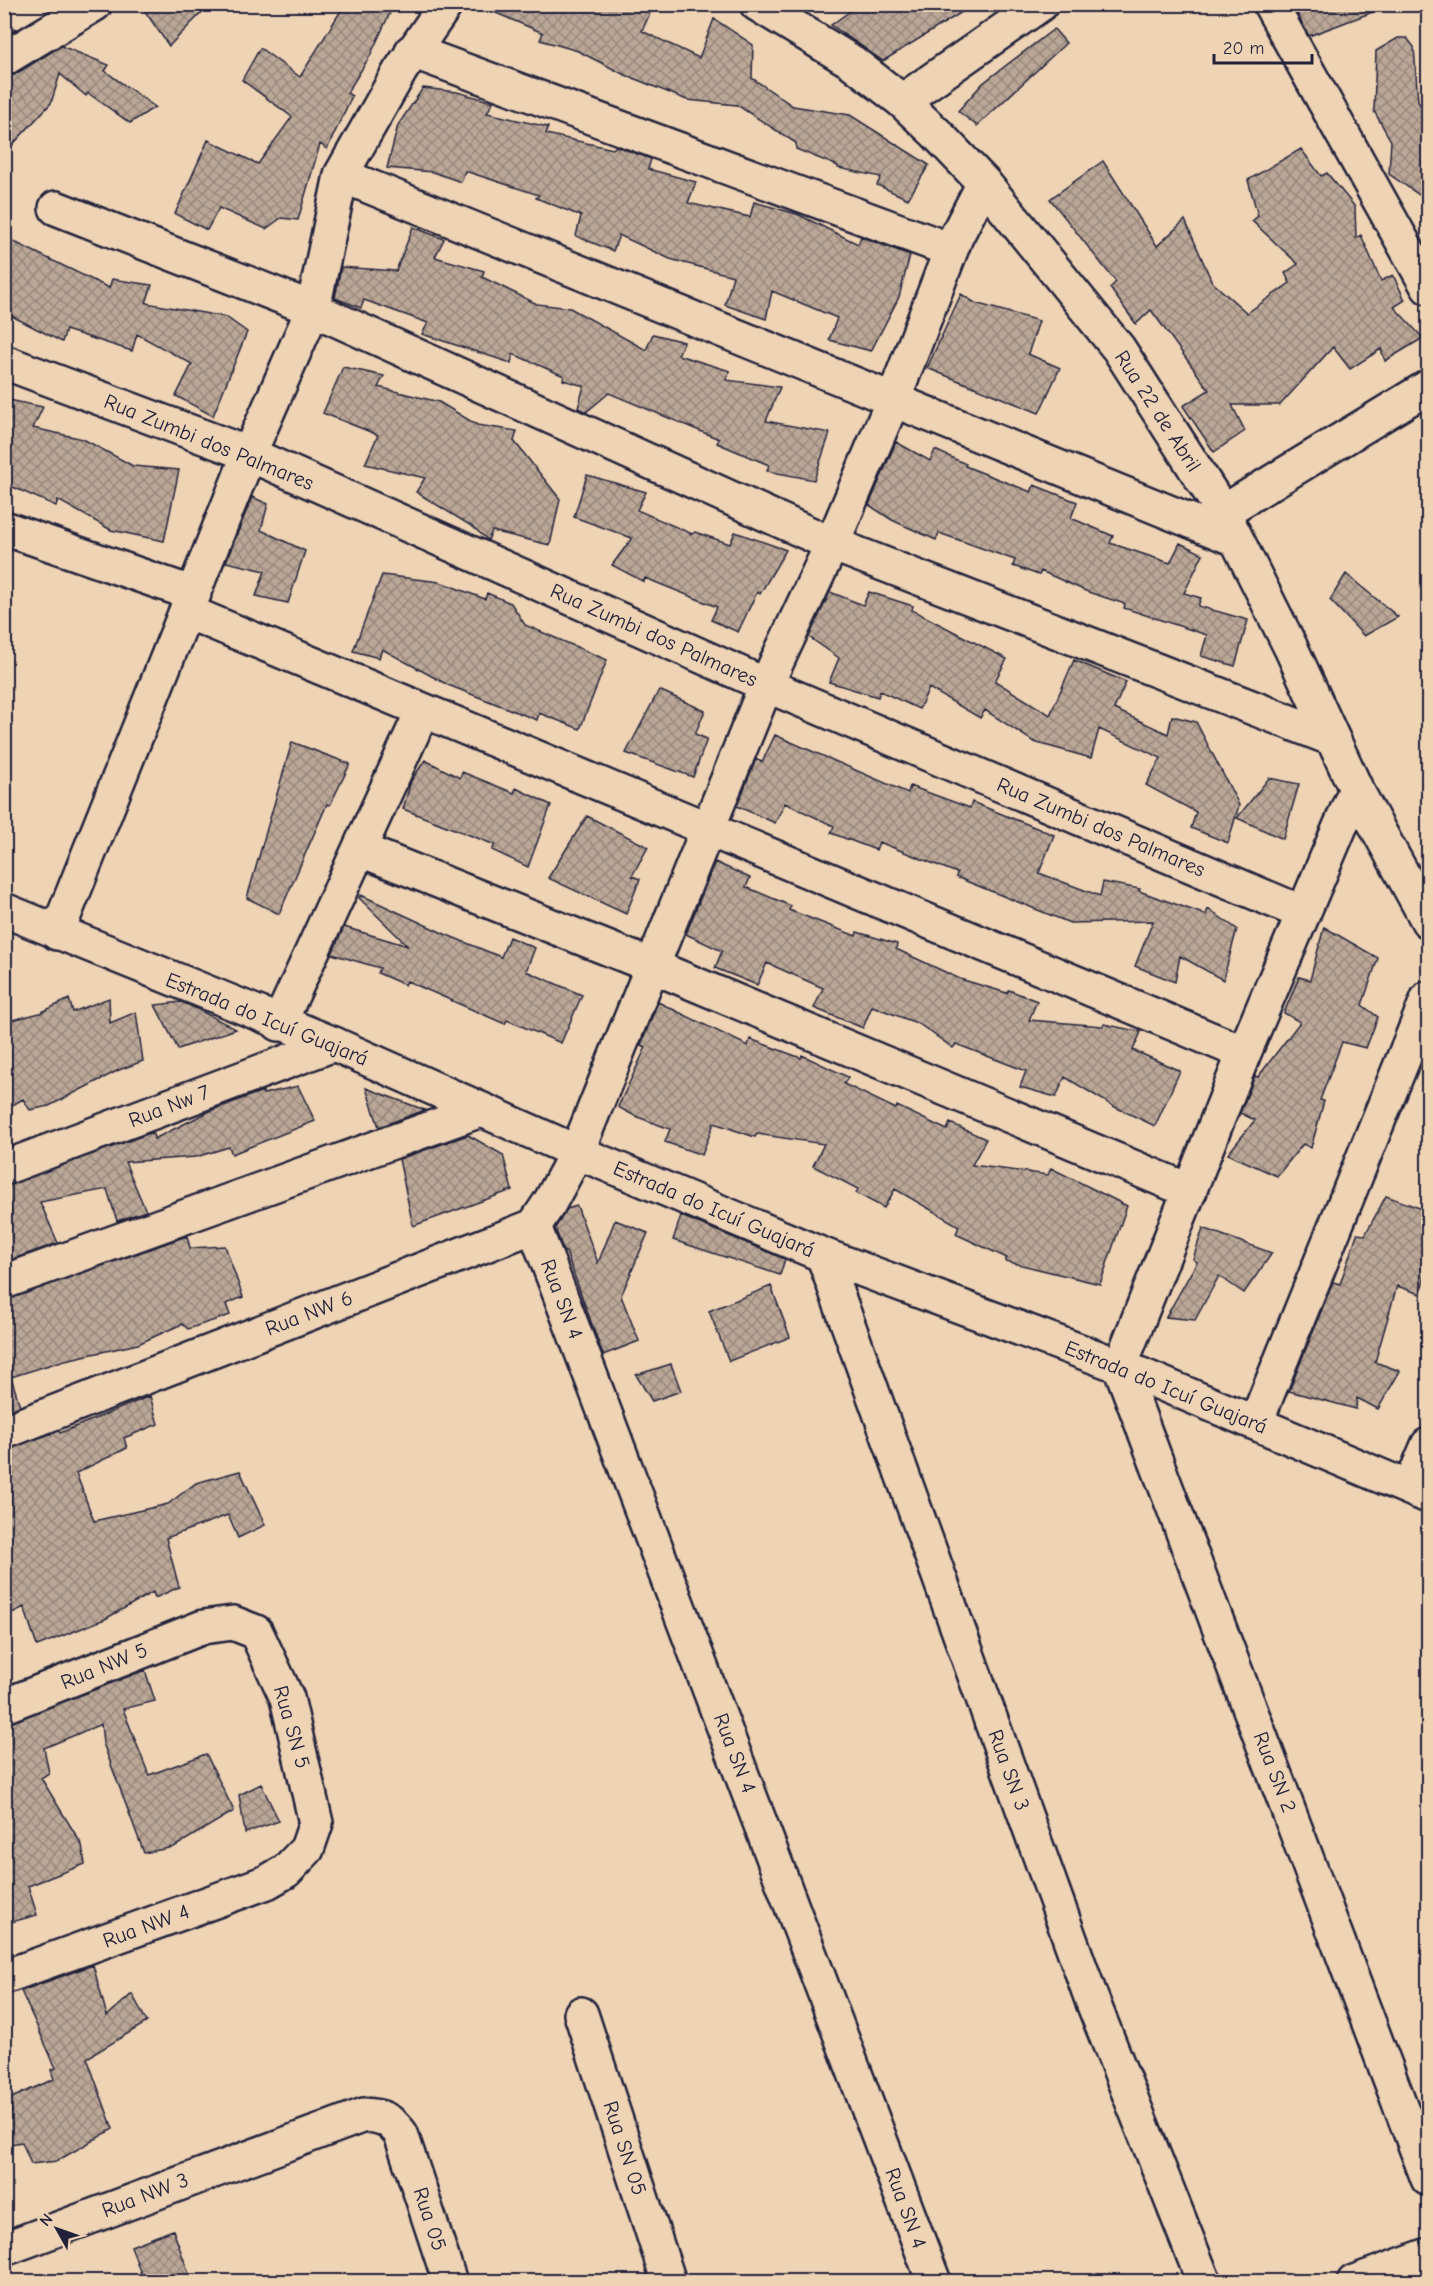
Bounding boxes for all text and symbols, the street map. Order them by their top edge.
scale bar [1214,27,1312,65]
text: 20 m [1223,38,1264,59]
street label: Rua 22 de Abril [1110,346,1206,476]
street label: Rua Zumbi dos Palmares [101,389,317,495]
street label: Rua Zumbi dos Palmares [547,578,761,692]
street label: Rua Zumbi dos Palmares [993,772,1209,882]
street label: Estrada do Icuí Guajará [162,967,372,1071]
street label: Rua Nw 7 [125,1080,213,1132]
street label: Estrada do Icuí Guajará [610,1156,818,1262]
street label: Rua SN 4 [536,1256,588,1342]
street label: Rua NW 6 [262,1285,356,1341]
street label: Estrada do Icuí Guajará [1061,1335,1271,1439]
street label: Rua NW 5 [57,1638,151,1694]
street label: Rua SN 5 [269,1683,315,1771]
street label: Rua SN 4 [709,1710,761,1796]
street label: Rua SN 3 [983,1726,1035,1814]
street label: Rua SN 2 [1249,1728,1301,1816]
street label: Rua NW 4 [99,1899,193,1953]
street label: Rua SN 05 [598,2098,652,2198]
street label: Rua SN 4 [880,2165,932,2251]
street label: Rua NW 3 [98,2168,192,2222]
street label: Rua 05 [409,2184,451,2254]
north arrow [27,2199,87,2259]
text: N [36,2210,57,2230]

